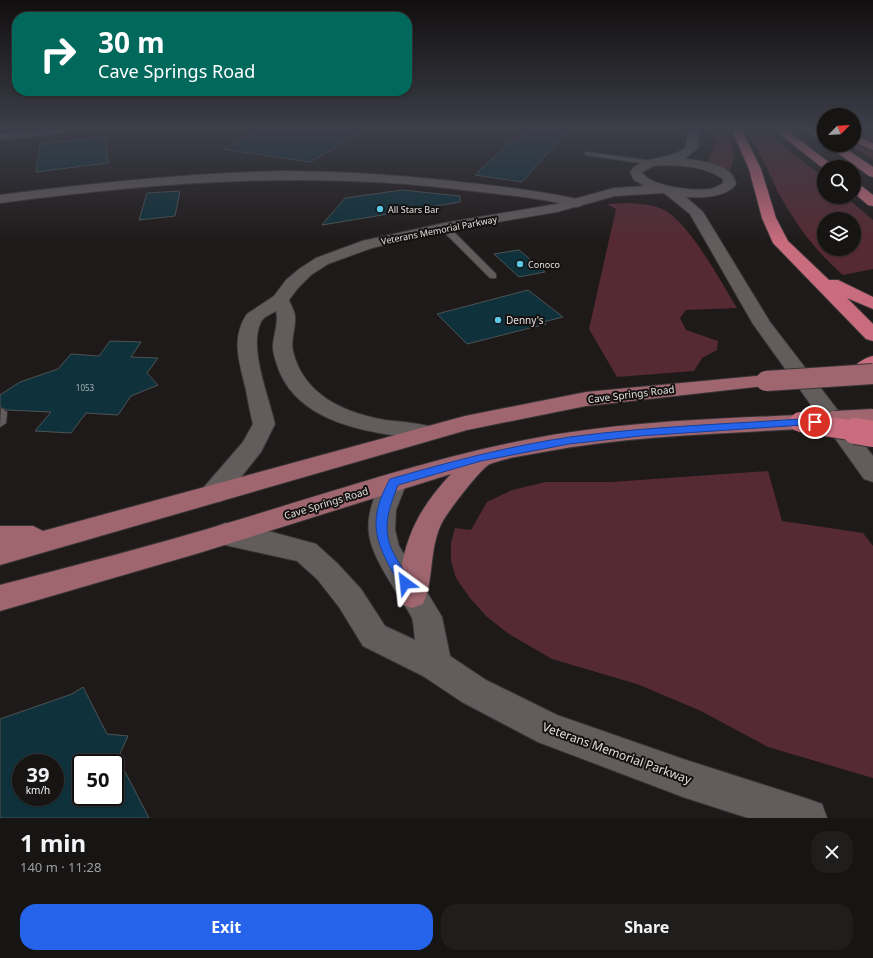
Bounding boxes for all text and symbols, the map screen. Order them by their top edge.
text: 30 m [98,23,165,61]
icon: right [32,28,84,80]
text: Cave Springs Road [98,59,255,83]
north arrow [817,108,861,152]
map controls [817,108,861,256]
button: search [817,160,861,204]
place label: All Stars Bar [388,203,439,216]
marker: All Stars Bar [375,204,385,214]
street label: Veterans Memorial Parkway [380,212,499,248]
button: layers [817,212,861,256]
place label: Conoco [528,258,560,271]
marker: Conoco [515,259,525,269]
place label: Denny's [506,313,544,327]
marker: Denny's [493,315,503,325]
house number: 1053 [76,382,95,393]
street label: Cave Springs Road [587,382,675,406]
pin [798,405,832,439]
icon: arrive [804,411,826,433]
street label: Cave Springs Road [282,484,370,522]
position arrow [384,562,426,604]
street label: Veterans Memorial Parkway [540,718,695,788]
speed limit sign: 50 [72,754,124,806]
text: 39 [27,761,49,788]
text: km/h [26,783,50,797]
text: 1 min [20,826,86,859]
button: close [811,831,853,873]
text: 140 m · 11:28 [20,858,101,876]
button: Exit [20,904,433,950]
button: Share [441,904,853,950]

